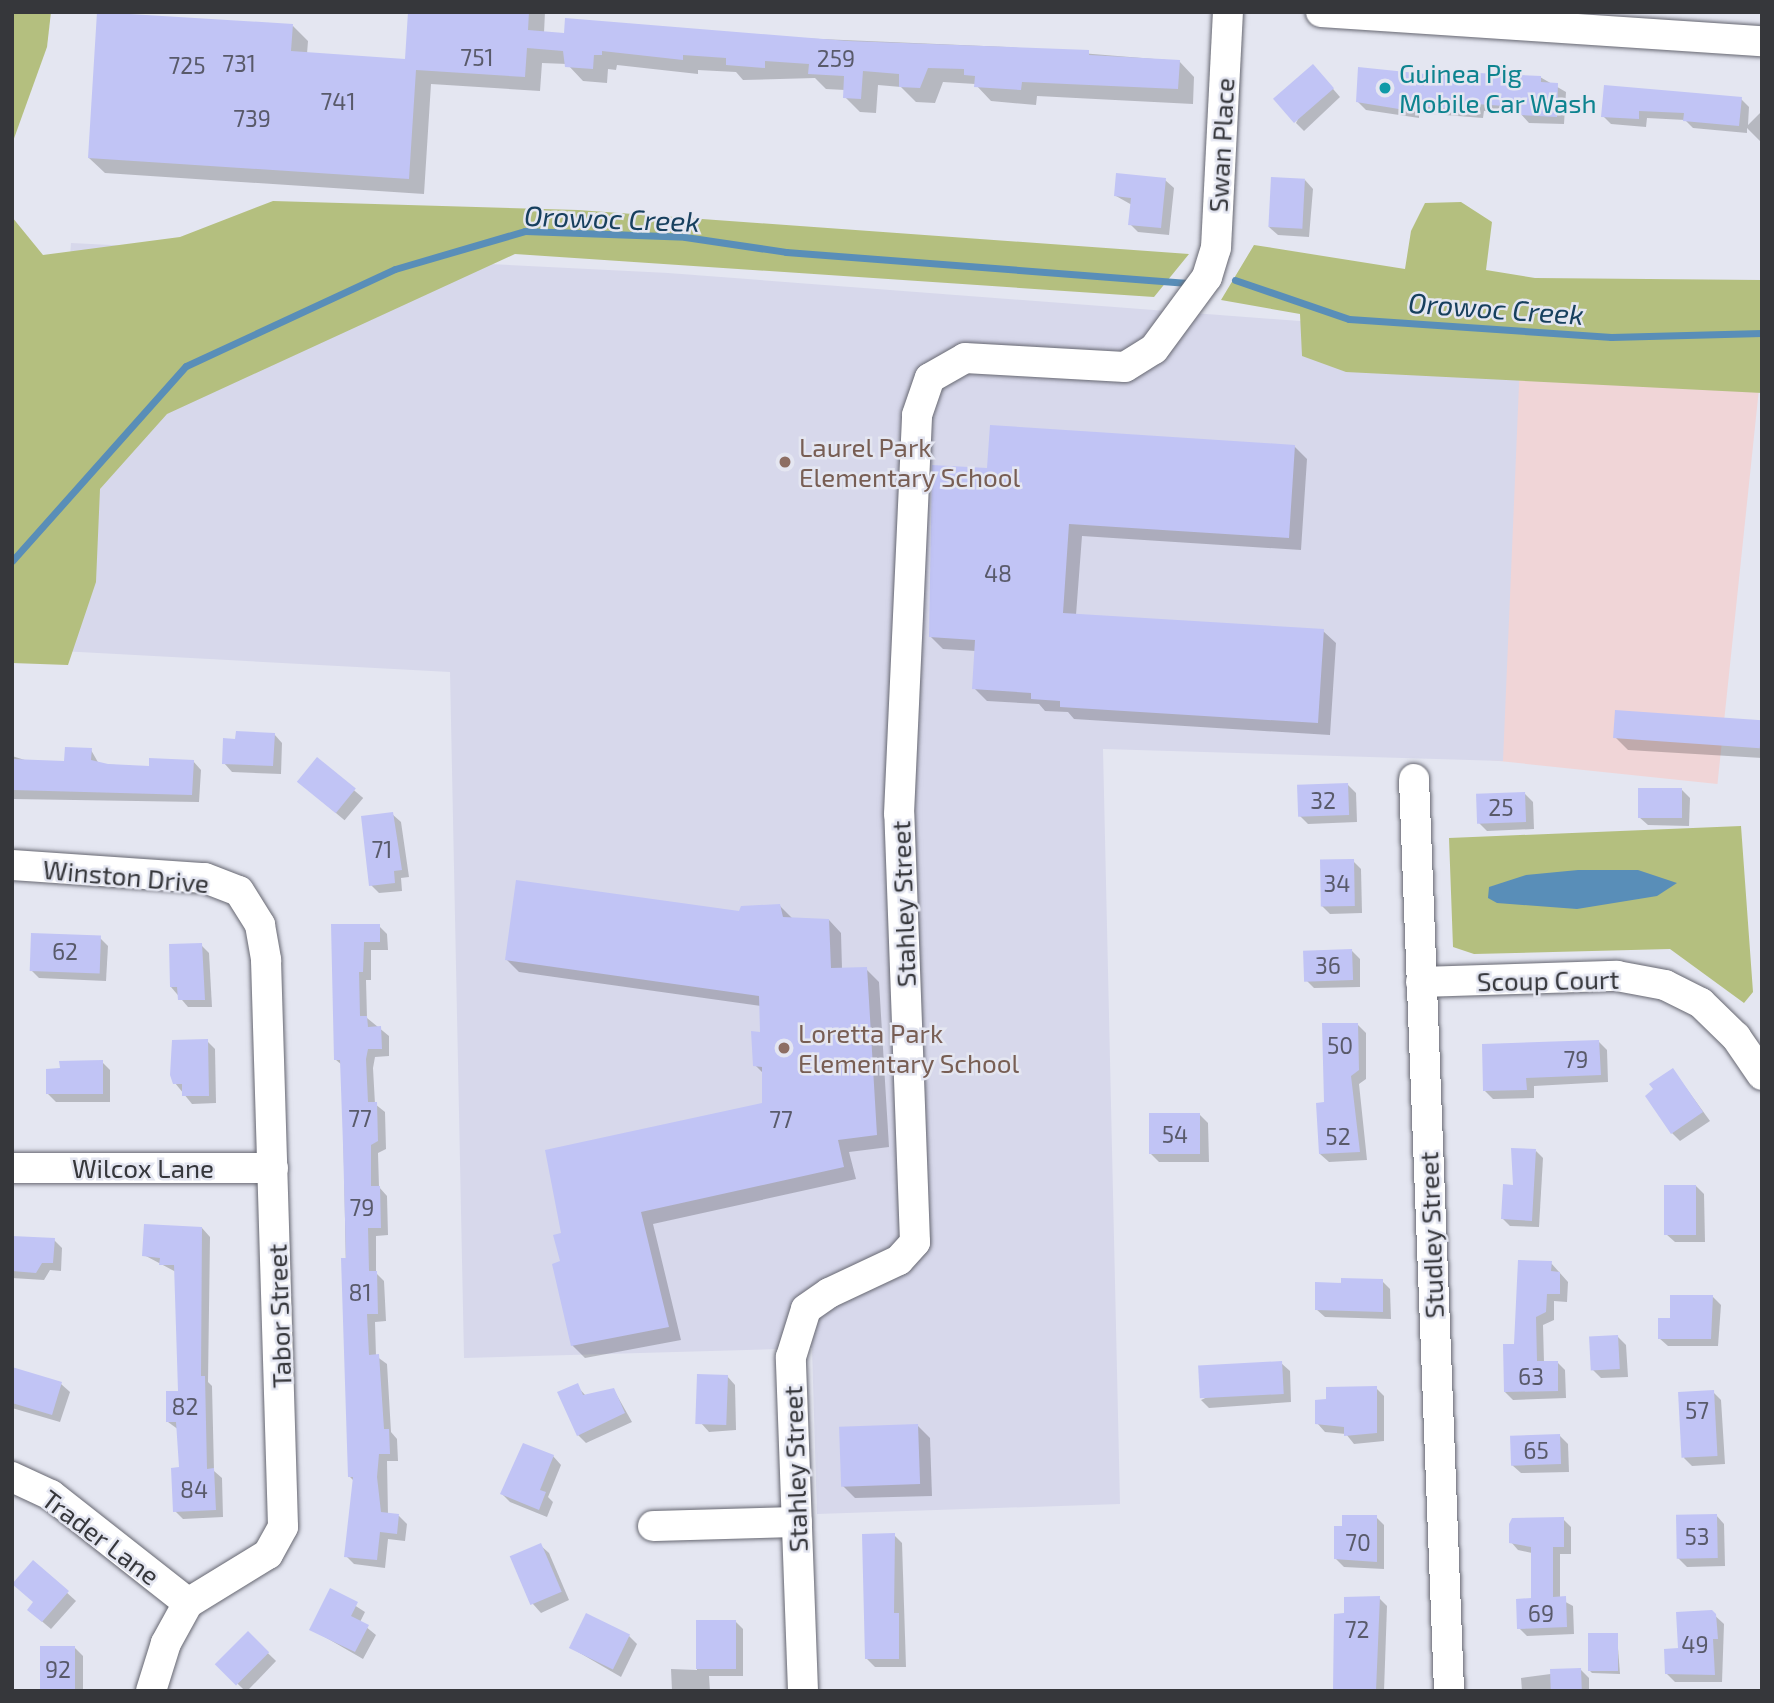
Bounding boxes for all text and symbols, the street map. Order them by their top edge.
house number: 751 [460,43,494,71]
house number: 259 [817,44,855,72]
house number: 731 [222,49,256,77]
house number: 725 [168,51,206,79]
place label: Guinea Pig Mobile Car Wash [1399,57,1598,119]
street label: Swan Place [1202,77,1240,213]
marker: Guinea Pig Mobile Car Wash [1377,80,1393,96]
house number: 741 [320,87,356,115]
house number: 739 [233,104,271,132]
water label: Orowoc Creek [523,198,701,238]
water label: Orowoc Creek [1407,285,1585,331]
place label: Laurel Park Elementary School [799,431,1021,492]
marker: Laurel Park Elementary School [777,454,793,470]
house number: 48 [984,559,1012,587]
house number: 32 [1310,786,1336,814]
house number: 25 [1488,793,1514,821]
street label: Stahley Street [884,820,922,988]
house number: 71 [372,835,392,863]
street label: Winston Drive [42,853,210,899]
house number: 34 [1324,869,1350,897]
house number: 62 [52,937,78,965]
house number: 36 [1315,951,1341,979]
street label: Scoup Court [1477,963,1619,997]
place label: Loretta Park Elementary School [798,1017,1020,1078]
house number: 50 [1327,1031,1353,1059]
marker: Loretta Park Elementary School [776,1040,792,1056]
house number: 79 [1564,1045,1588,1073]
house number: 77 [348,1104,372,1132]
house number: 77 [769,1105,793,1133]
house number: 54 [1162,1120,1188,1148]
house number: 52 [1325,1122,1351,1150]
street label: Studley Street [1412,1151,1450,1319]
street label: Wilcox Lane [72,1152,214,1184]
house number: 79 [350,1193,374,1221]
street label: Tabor Street [261,1243,297,1389]
house number: 81 [348,1278,372,1306]
house number: 63 [1518,1362,1544,1390]
street label: Stahley Street [776,1385,814,1553]
house number: 82 [172,1392,198,1420]
house number: 57 [1685,1396,1709,1424]
house number: 65 [1523,1436,1549,1464]
house number: 84 [180,1475,208,1503]
street label: Trader Lane [36,1483,166,1591]
house number: 53 [1684,1522,1710,1550]
house number: 70 [1345,1528,1371,1556]
house number: 69 [1528,1599,1554,1627]
house number: 72 [1345,1615,1369,1643]
house number: 49 [1681,1630,1709,1658]
house number: 92 [45,1655,71,1683]

